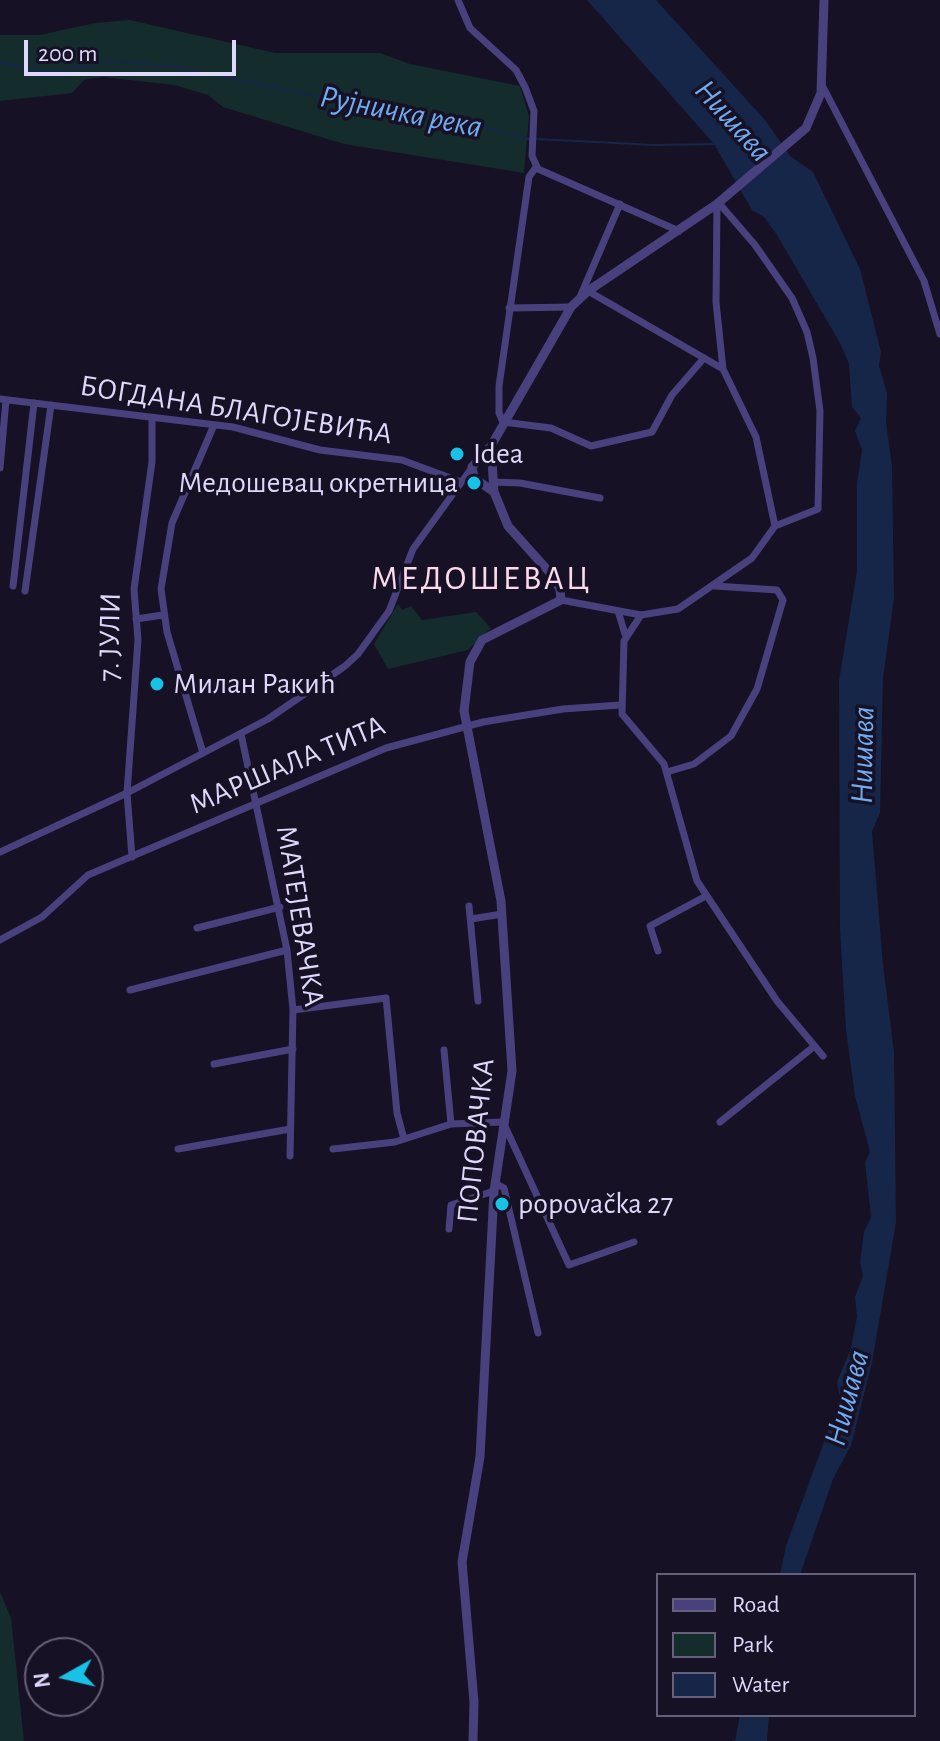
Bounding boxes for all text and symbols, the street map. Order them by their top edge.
scale bar [28,24,240,74]
text: 200 m [38,42,97,66]
water label: Нишава [686,72,780,170]
water label: Рујничка река [317,78,485,146]
street label: БОГДАНА БЛАГОЈЕВИЋА [77,368,395,452]
place label: Idea [473,436,524,472]
marker: Idea [448,445,466,463]
place label: Медошевац окретница [178,465,458,501]
marker: Медошевац окретница [465,474,483,492]
district label: МЕДОШЕВАЦ [371,559,591,599]
street label: 7. ЈУЛИ [91,592,129,682]
place label: Милан Ракић [173,666,336,702]
marker: Милан Ракић [148,675,166,693]
water label: Нишава [843,706,883,804]
street label: МАРШАЛА ТИТА [184,708,390,822]
street label: МАТЕЈЕВАЧКА [268,823,332,1009]
street label: ПОПОВАЧКА [449,1057,503,1225]
place label: popovačka 27 [518,1186,673,1222]
marker: popovačka 27 [493,1195,511,1213]
water label: Нишава [816,1346,878,1450]
legend [656,1573,916,1717]
text: Road [732,1593,780,1617]
text: Park [732,1633,773,1657]
north arrow [24,1637,104,1717]
text: N [30,1671,54,1689]
text: Water [732,1673,789,1697]

